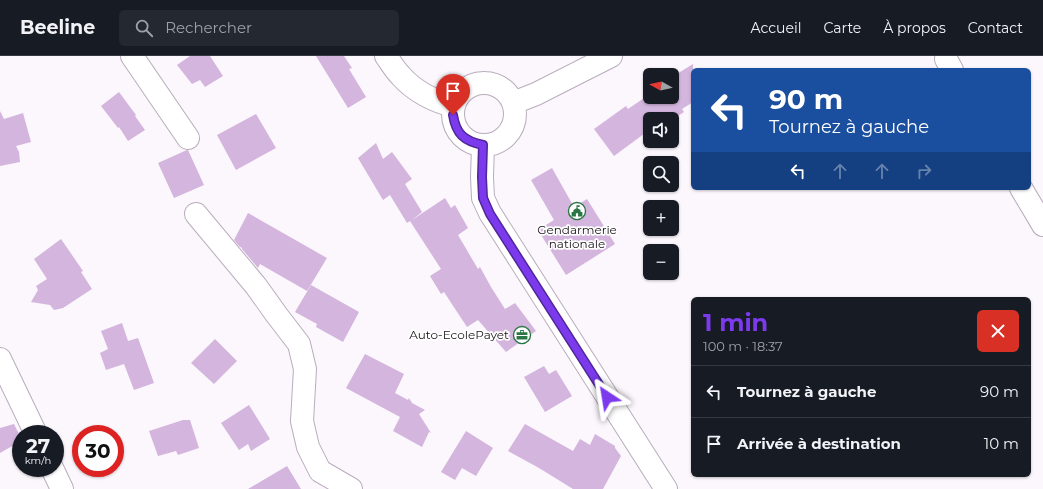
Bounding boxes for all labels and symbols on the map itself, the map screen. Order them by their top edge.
north arrow [643,68,679,104]
pin [436,74,470,115]
public building icon: Gendarmerie nationale [567,201,587,221]
place label: Gendarmerie nationale [537,222,617,251]
office icon: Auto-EcolePayet [512,325,532,345]
place label: Auto-EcolePayet [409,327,509,342]
position arrow [586,376,628,418]
speed limit sign: 30 [72,425,124,477]

